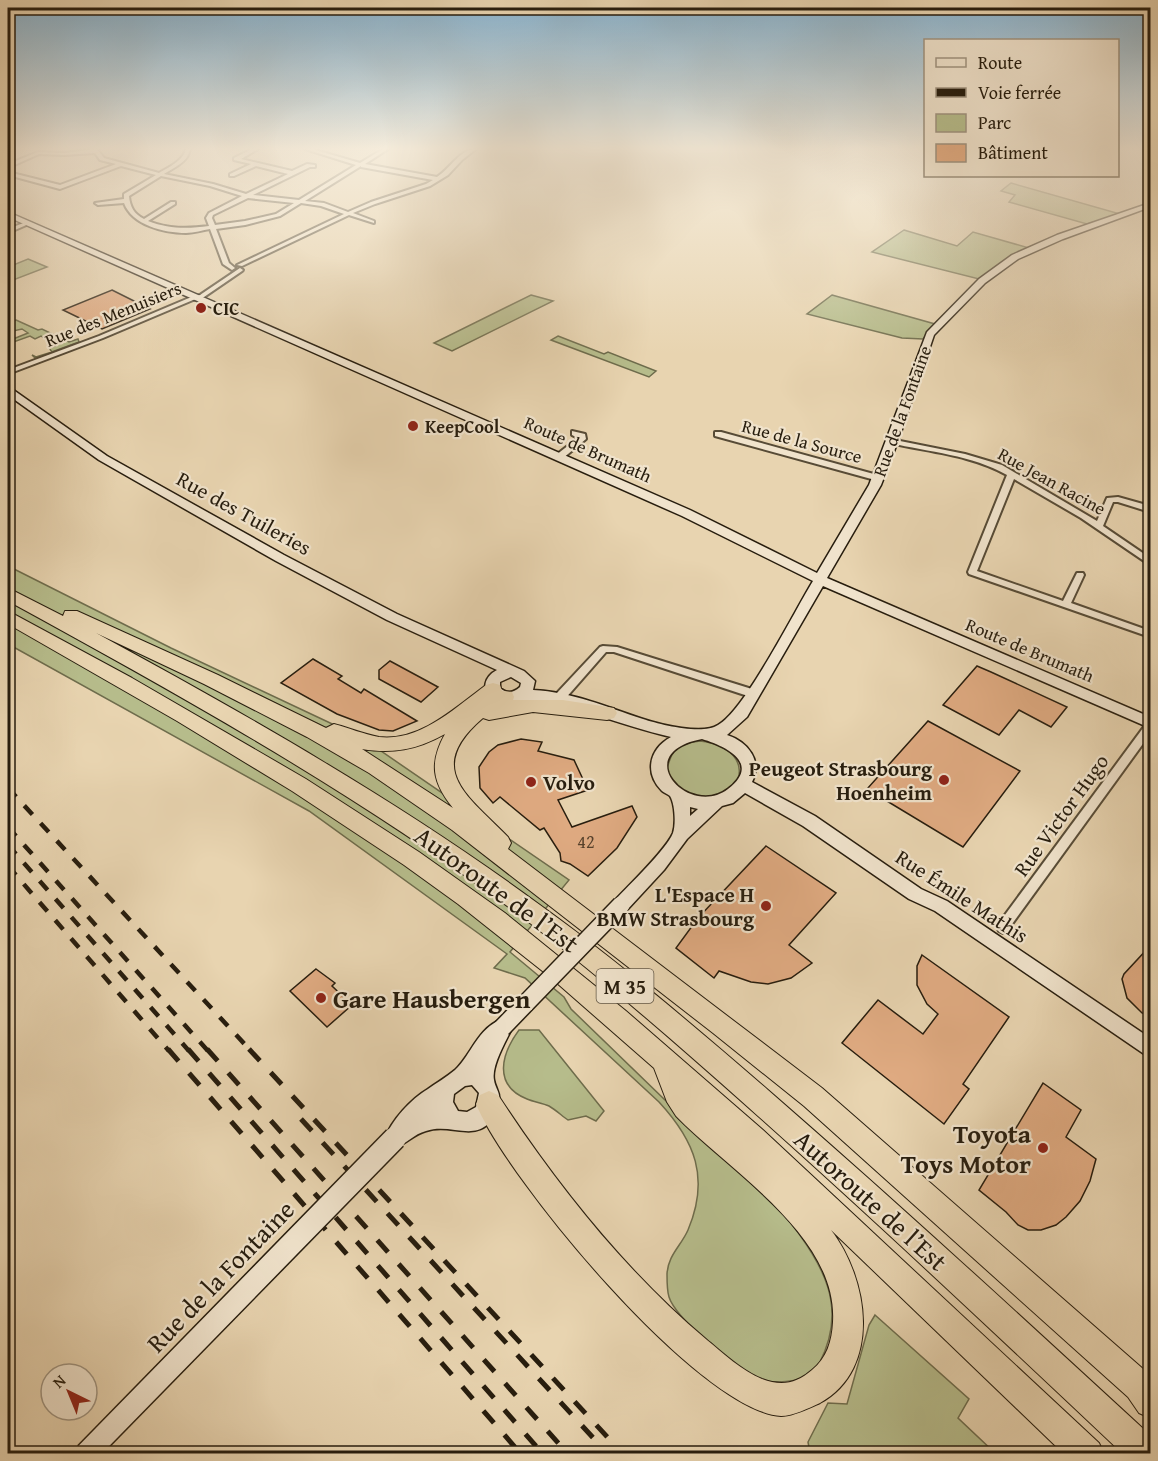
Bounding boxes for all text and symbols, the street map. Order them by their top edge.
legend [924,39,1119,177]
text: Route [978,49,1022,76]
text: Voie ferrée [978,79,1061,106]
text: Parc [978,109,1011,136]
text: Bâtiment [978,139,1048,166]
street label: Rue des Menuisiers [41,274,185,354]
place label: CIC [213,295,239,322]
marker: CIC [194,301,208,315]
street label: Rue de la Fontaine [866,342,938,480]
street label: Route de Brumath [520,409,656,489]
street label: Rue de la Source [739,412,865,470]
place label: KeepCool [425,413,500,440]
marker: KeepCool [406,419,420,433]
street label: Rue Jean Racine [993,440,1111,522]
street label: Rue des Tuileries [171,463,317,563]
street label: Route de Brumath [962,611,1098,689]
street label: Rue Victor Hugo [1006,747,1116,883]
place label: Peugeot Strasbourg Hoenheim [749,753,933,808]
place label: Volvo [543,767,595,798]
marker: Peugeot Strasbourg Hoenheim [937,773,951,787]
marker: Volvo [524,775,538,789]
street label: Autoroute de l’Est [407,816,587,962]
house number: 42 [577,828,595,855]
street label: Rue Émile Mathis [890,841,1034,951]
place label: L'Espace H BMW Strasbourg [597,879,755,934]
marker: L'Espace H BMW Strasbourg [759,899,773,913]
road number: M 35 [596,969,654,1003]
place label: Gare Hausbergen [333,979,531,1018]
marker: Gare Hausbergen [314,991,328,1005]
place label: Toyota Toys Motor [901,1114,1032,1183]
street label: Autoroute de l’Est [785,1120,957,1280]
marker: Toyota Toys Motor [1036,1141,1050,1155]
street label: Rue de la Fontaine [137,1191,303,1361]
north arrow [39,1362,99,1422]
text: N [47,1368,71,1393]

